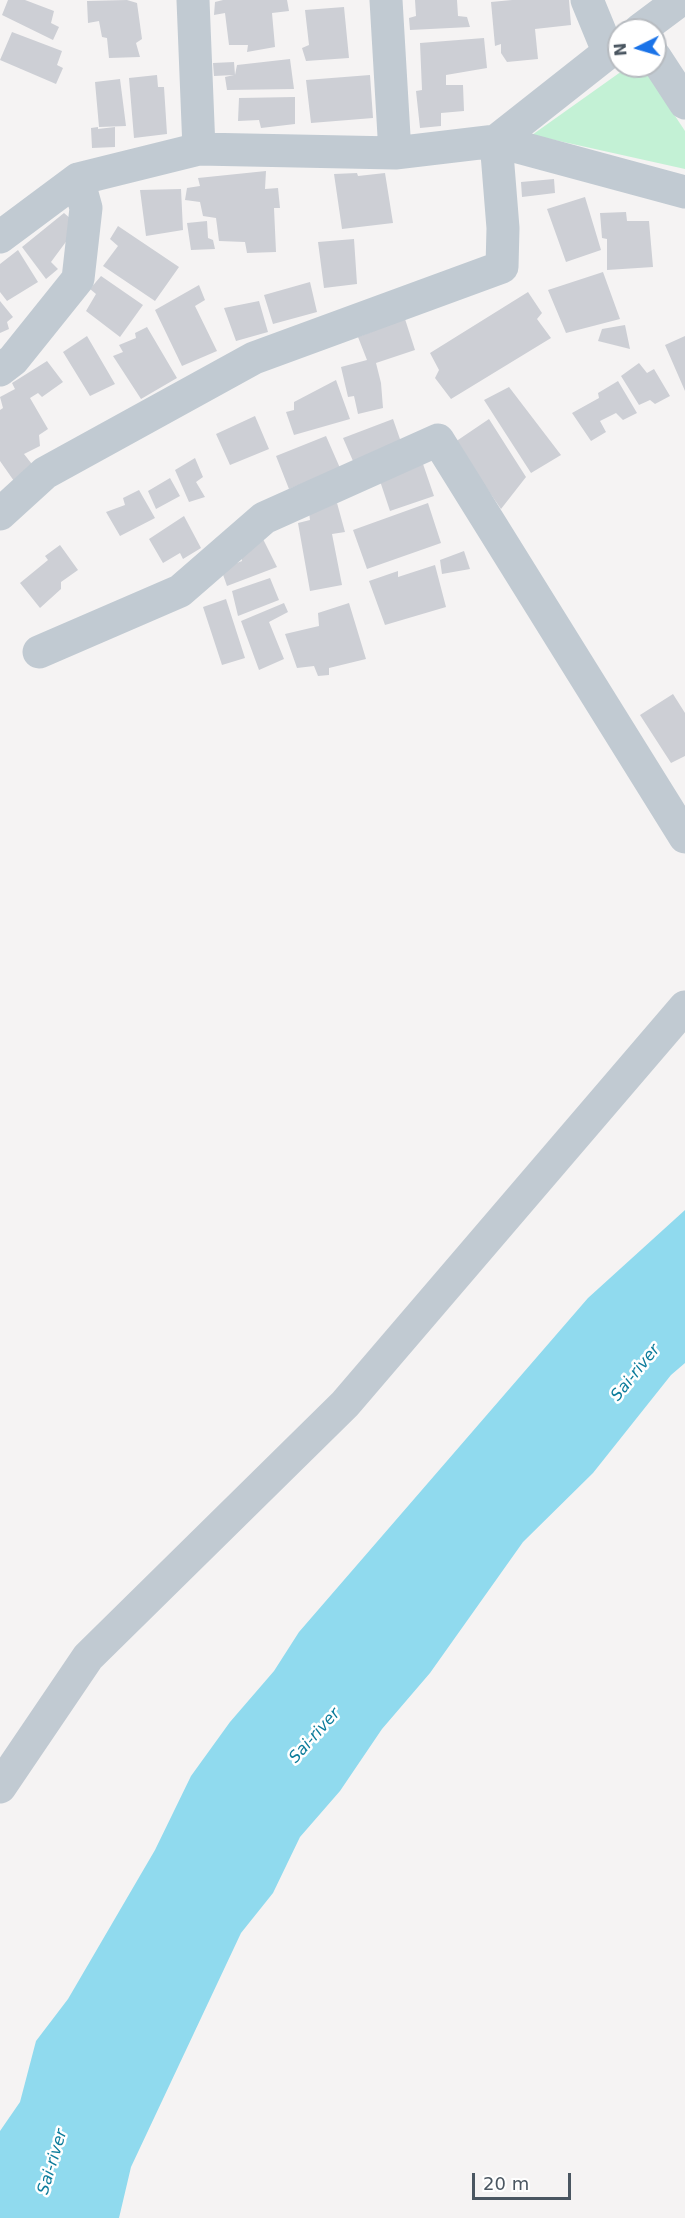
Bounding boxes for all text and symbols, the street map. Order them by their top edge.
north arrow [607,18,667,78]
text: N [611,42,631,57]
water label: Sai-river [607,1341,665,1405]
water label: Sai-river [285,1705,345,1767]
water label: Sai-river [34,2127,72,2197]
scale bar [475,2161,574,2199]
text: 20 m [483,2173,529,2194]

